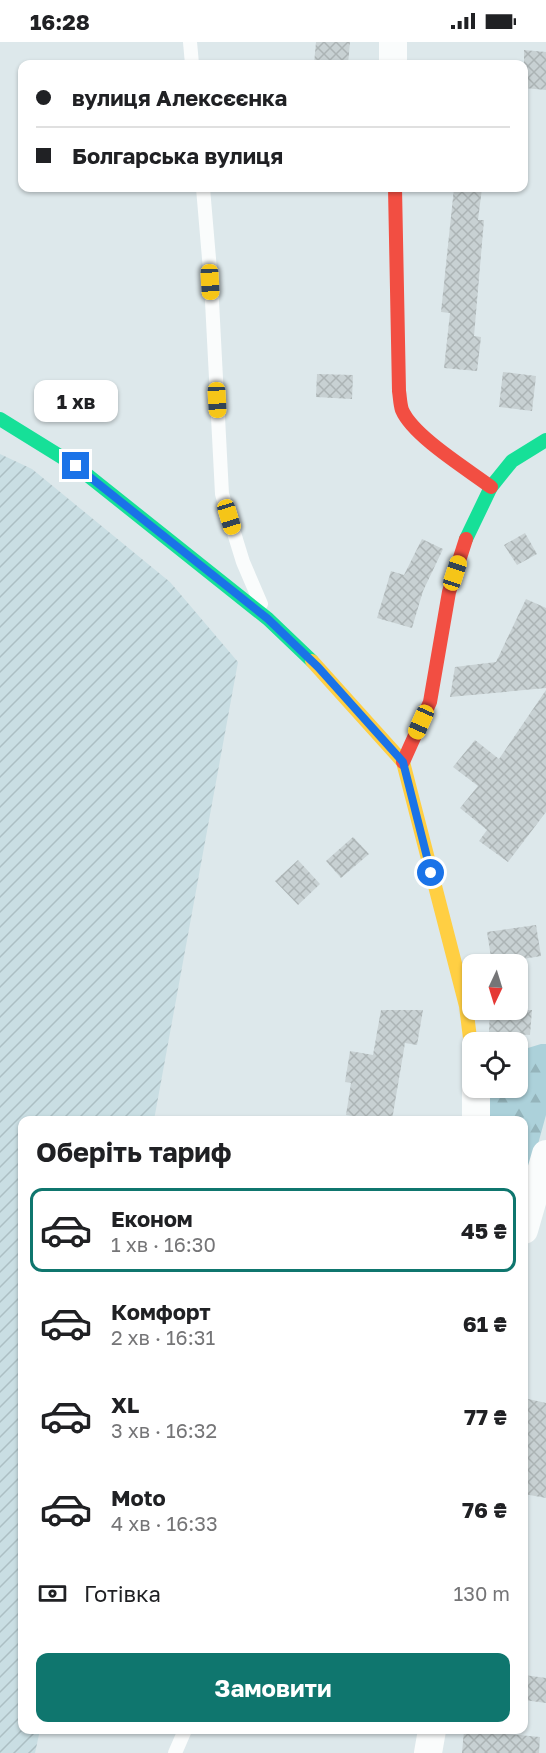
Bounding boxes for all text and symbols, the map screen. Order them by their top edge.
text: 16:28 [30,8,90,35]
text: вулиця Алексєєнка [72,84,287,111]
text: Болгарська вулиця [72,142,283,169]
car [200,264,220,300]
callout: 1 хв [34,379,118,421]
car [207,382,227,418]
text: 1 хв [57,389,95,413]
route end [62,452,89,479]
car [215,497,243,537]
car [441,553,469,593]
car [405,702,437,742]
route start [417,859,444,886]
north arrow [462,954,528,1020]
map controls [462,954,528,1098]
button: locate [462,1032,528,1098]
text: Оберіть тариф [36,1136,232,1168]
icon: car [39,1203,93,1257]
text: Економ [111,1205,193,1232]
text: 45 ₴ [461,1217,507,1244]
text: 1 хв · 16:30 [111,1232,216,1256]
icon: car [39,1296,93,1350]
text: Комфорт [111,1298,211,1325]
text: 61 ₴ [463,1310,507,1337]
text: 2 хв · 16:31 [111,1325,215,1349]
icon: car [39,1389,93,1443]
text: XL [111,1391,139,1418]
text: 77 ₴ [464,1403,507,1430]
text: 3 хв · 16:32 [111,1418,217,1442]
icon: car [39,1482,93,1536]
text: Moto [111,1484,166,1511]
text: 76 ₴ [462,1496,507,1523]
text: 4 хв · 16:33 [111,1511,218,1535]
icon: cash [36,1577,69,1610]
text: Готівка [84,1580,161,1607]
text: 130 m [454,1581,510,1605]
button: Замовити [36,1653,510,1722]

